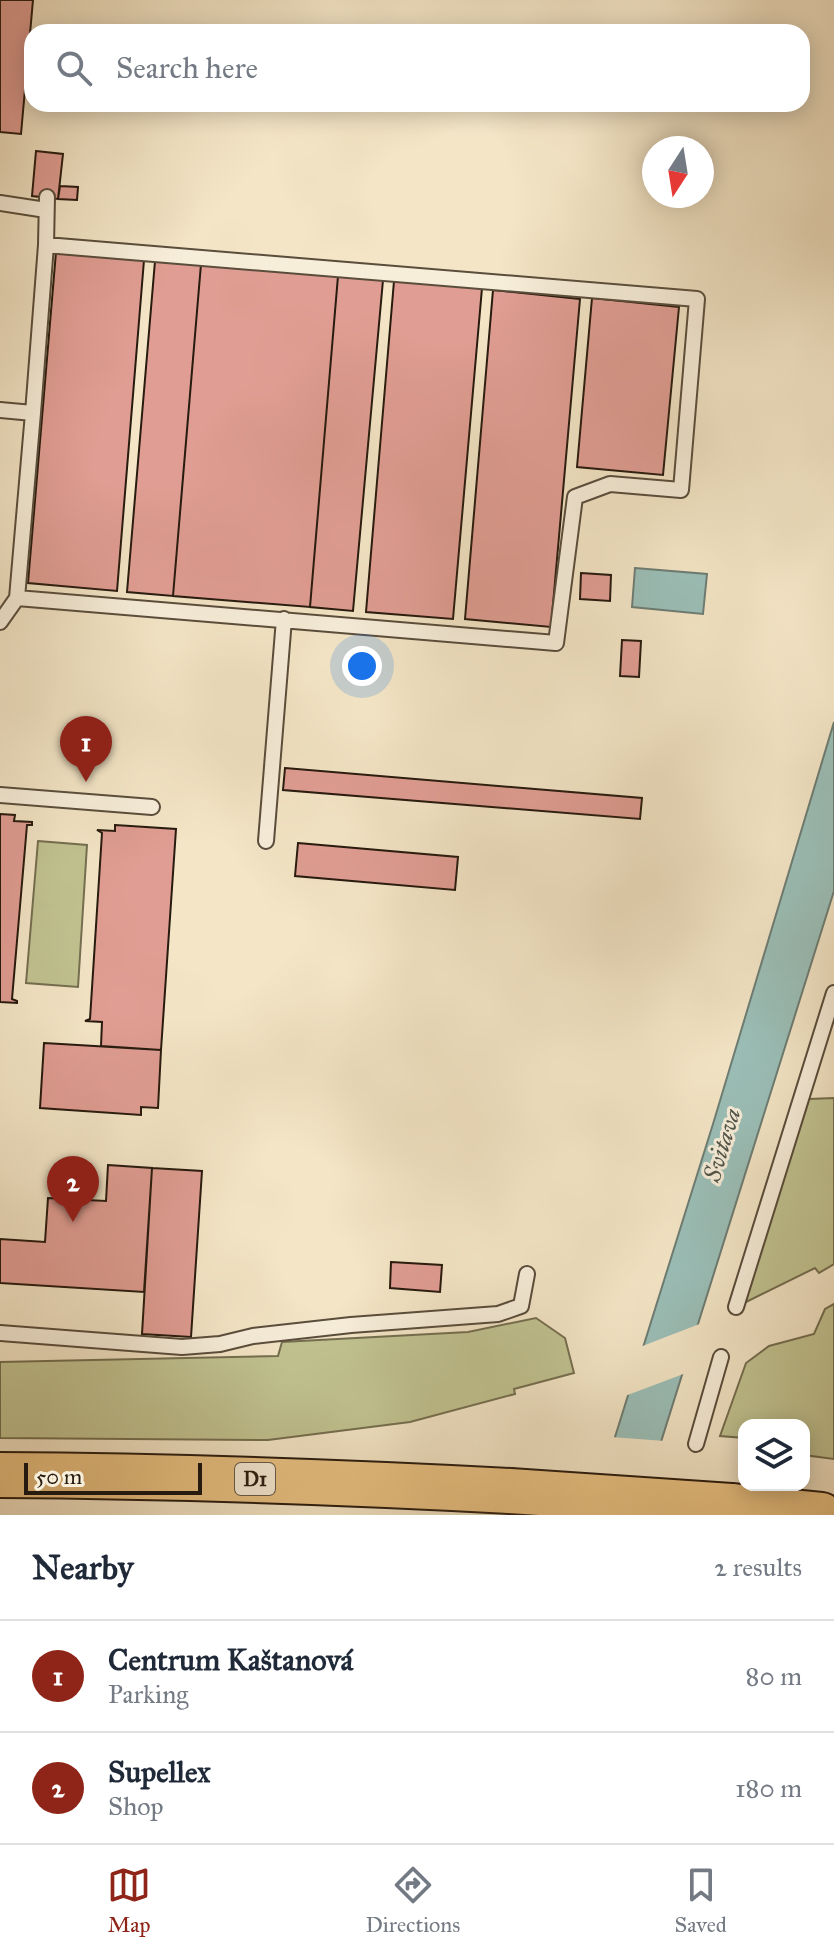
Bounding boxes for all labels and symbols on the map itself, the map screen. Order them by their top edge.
north arrow [642,136,714,208]
your location [342,646,382,686]
pin: 1 [60,716,112,782]
water label: Svitava [696,1105,747,1186]
pin: 2 [47,1156,99,1222]
scale bar [24,1459,202,1495]
road number: D1 [235,1463,275,1495]

